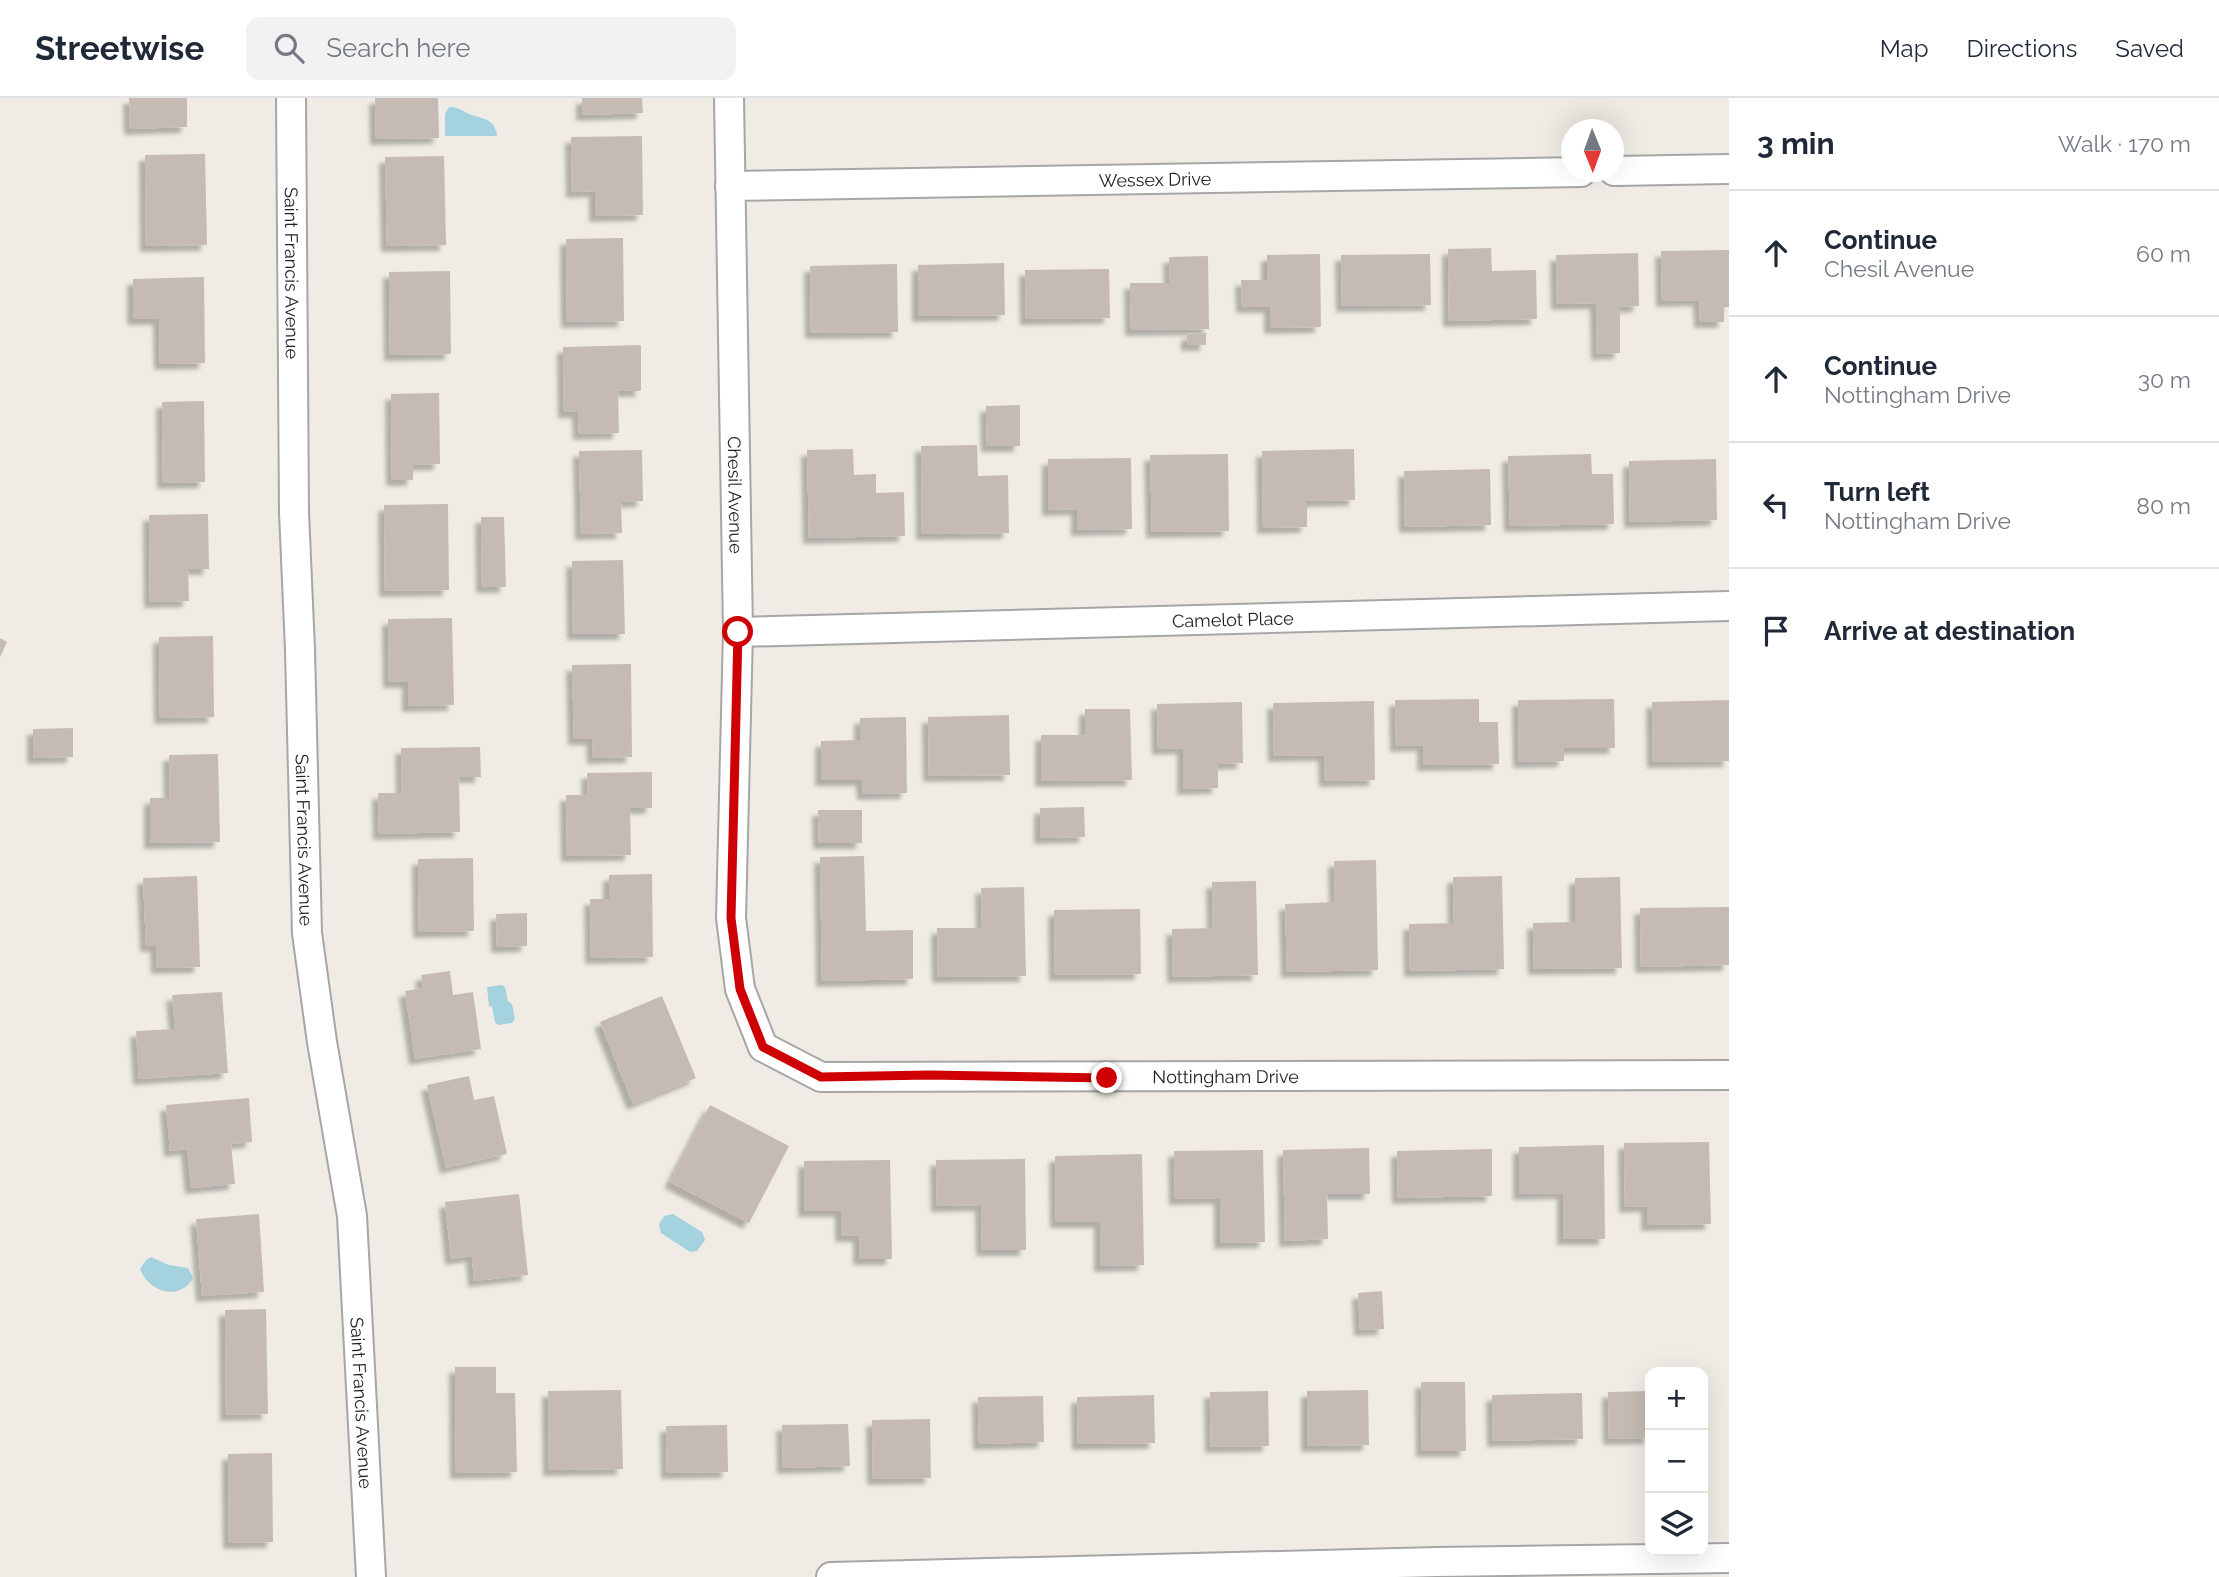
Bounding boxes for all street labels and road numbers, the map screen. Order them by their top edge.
street label: Wessex Drive [1099,168,1212,190]
street label: Saint Francis Avenue [281,187,303,360]
street label: Chesil Avenue [724,436,747,554]
street label: Camelot Place [1172,607,1294,631]
street label: Saint Francis Avenue [292,754,317,926]
street label: Nottingham Drive [1152,1065,1299,1087]
street label: Saint Francis Avenue [347,1316,377,1490]

